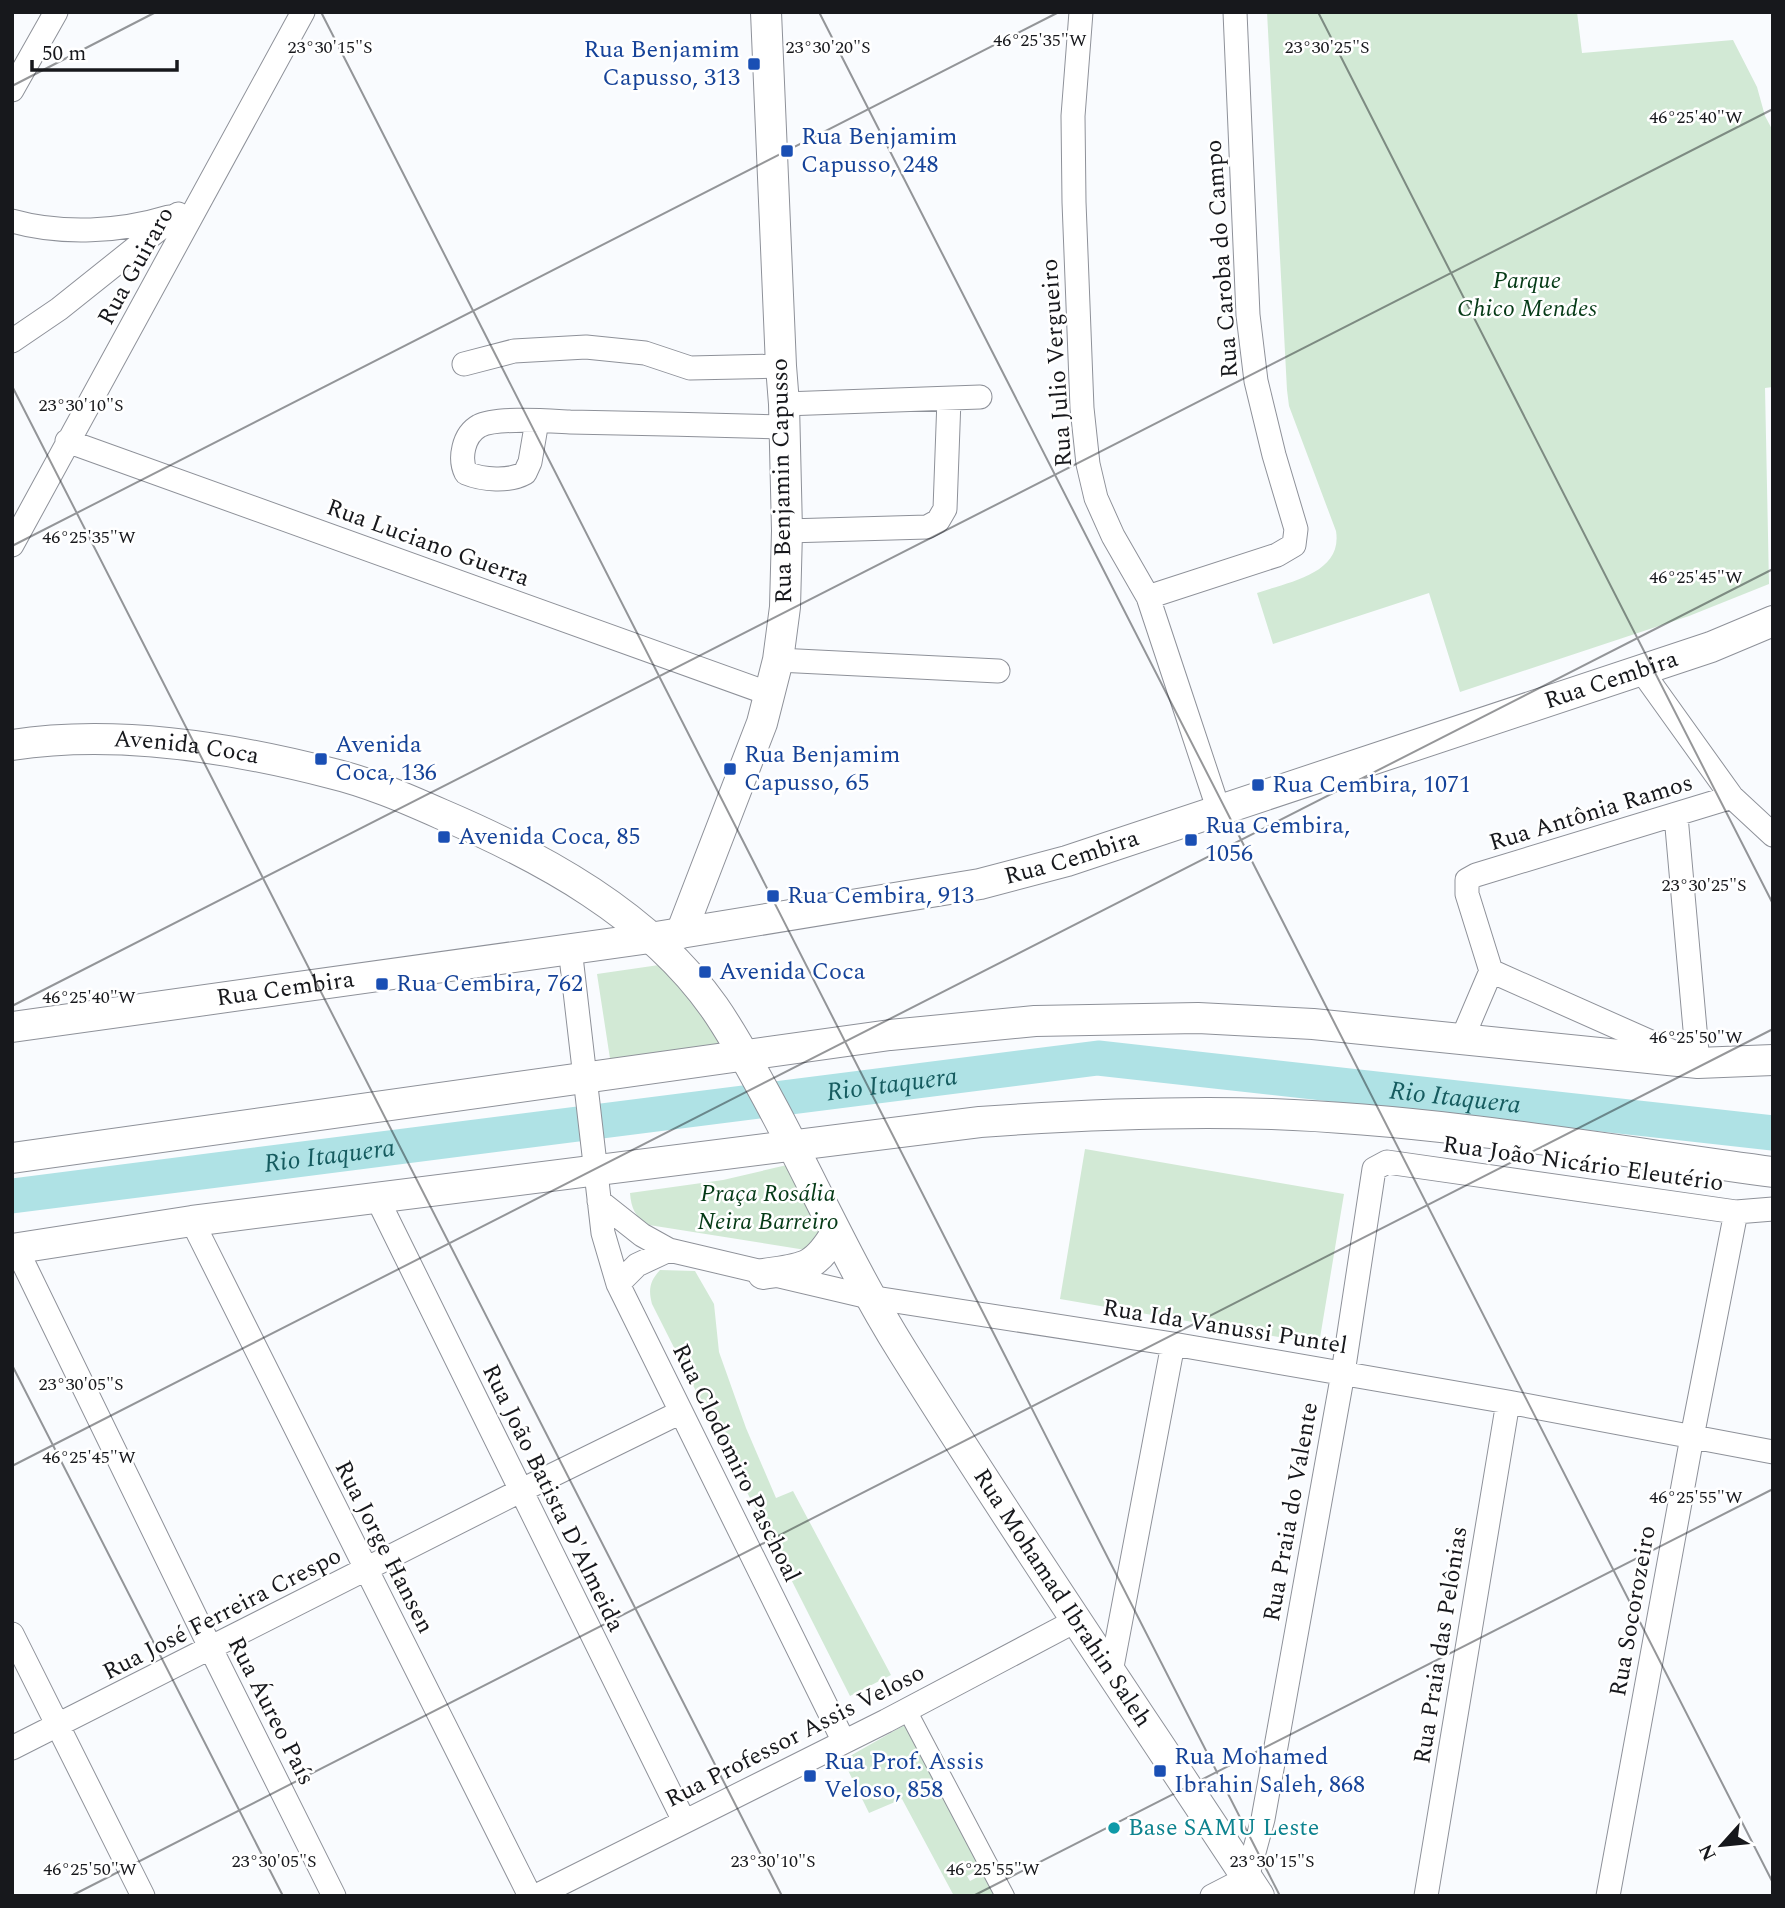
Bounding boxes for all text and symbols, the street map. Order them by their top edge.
text: 46°25'35"W [993,27,1087,54]
scale bar [32,28,177,72]
place label: Rua Benjamim Capusso, 313 [583,32,740,96]
text: 23°30'15"S [287,34,373,61]
text: 23°30'20"S [785,34,871,61]
text: 23°30'25"S [1284,34,1370,61]
text: 50 m [42,38,86,70]
marker: Rua Benjamim Capusso, 313 [746,56,762,72]
text: 46°25'40"W [1649,104,1743,131]
place label: Rua Benjamim Capusso, 248 [801,119,958,183]
street label: Rua Caroba do Campo [1196,139,1248,379]
marker: Rua Benjamim Capusso, 248 [779,143,795,159]
street label: Rua Guiraro [89,200,183,332]
street label: Rua Julio Vergueiro [1032,257,1082,469]
park label: Parque Chico Mendes [1457,263,1597,327]
street label: Rua Benjamin Capusso [762,358,802,604]
text: 23°30'10"S [38,392,124,419]
street label: Rua Luciano Guerra [321,490,535,597]
text: 46°25'35"W [42,524,136,551]
text: 46°25'45"W [1649,564,1743,591]
street label: Rua Cembira [1540,641,1683,719]
street label: Avenida Coca [113,721,262,774]
place label: Avenida Coca, 136 [335,727,437,791]
place label: Rua Benjamim Capusso, 65 [744,737,901,801]
marker: Avenida Coca, 136 [313,751,329,767]
marker: Rua Benjamim Capusso, 65 [722,761,738,777]
street label: Rua Antônia Ramos [1485,765,1697,861]
place label: Rua Cembira, 1071 [1272,767,1471,803]
marker: Rua Cembira, 1071 [1250,777,1266,793]
place label: Rua Cembira, 1056 [1205,808,1350,872]
place label: Avenida Coca, 85 [458,819,640,855]
street label: Rua Cembira [1000,820,1144,895]
marker: Avenida Coca, 85 [436,829,452,845]
marker: Rua Cembira, 1056 [1183,832,1199,848]
text: 23°30'25"S [1661,872,1747,899]
place label: Rua Cembira, 913 [787,878,974,914]
marker: Rua Cembira, 913 [765,888,781,904]
place label: Avenida Coca [719,954,866,990]
street label: Rua Cembira [214,961,357,1016]
marker: Avenida Coca [697,964,713,980]
place label: Rua Cembira, 762 [396,966,583,1002]
marker: Rua Cembira, 762 [374,976,390,992]
text: 46°25'40"W [42,984,136,1011]
text: 46°25'50"W [1649,1024,1743,1051]
water label: Rio Itaquera [824,1056,960,1112]
water label: Rio Itaquera [1387,1071,1523,1125]
street label: Rua João Nicário Eleutério [1440,1126,1726,1202]
water label: Rio Itaquera [261,1127,397,1184]
park label: Praça Rosália Neira Barreiro [697,1176,839,1240]
street label: Rua Ida Vanussi Puntel [1100,1290,1350,1364]
street label: Rua Clodomiro Paschoal [662,1338,810,1588]
street label: Rua João Batista D'Almeida [472,1358,634,1638]
text: 23°30'05"S [38,1371,124,1398]
street label: Rua Praia do Valente [1254,1399,1328,1625]
text: 46°25'45"W [42,1444,136,1471]
street label: Rua Jorge Hansen [325,1454,443,1640]
street label: Rua Mohamad Ibrahin Saleh [964,1461,1161,1735]
text: 46°25'55"W [1649,1484,1743,1511]
street label: Rua Praia das Pelônias [1404,1523,1478,1767]
street label: Rua Socorozeiro [1600,1523,1666,1699]
street label: Rua José Ferreira Crespo [96,1538,348,1690]
street label: Rua Áureo País [218,1630,324,1792]
street label: Rua Professor Assis Veloso [659,1655,931,1817]
place label: Rua Mohamed Ibrahin Saleh, 868 [1174,1739,1365,1803]
place label: Rua Prof. Assis Veloso, 858 [824,1744,985,1808]
marker: Rua Mohamed Ibrahin Saleh, 868 [1152,1763,1168,1779]
marker: Rua Prof. Assis Veloso, 858 [802,1768,818,1784]
place label: Base SAMU Leste [1128,1810,1319,1846]
north arrow [1687,1810,1757,1880]
marker: Base SAMU Leste [1106,1820,1122,1836]
text: N [1692,1839,1725,1866]
text: 23°30'05"S [231,1848,317,1875]
text: 23°30'10"S [730,1848,816,1875]
text: 23°30'15"S [1229,1848,1315,1875]
text: 46°25'50"W [43,1856,137,1883]
text: 46°25'55"W [946,1856,1040,1883]

